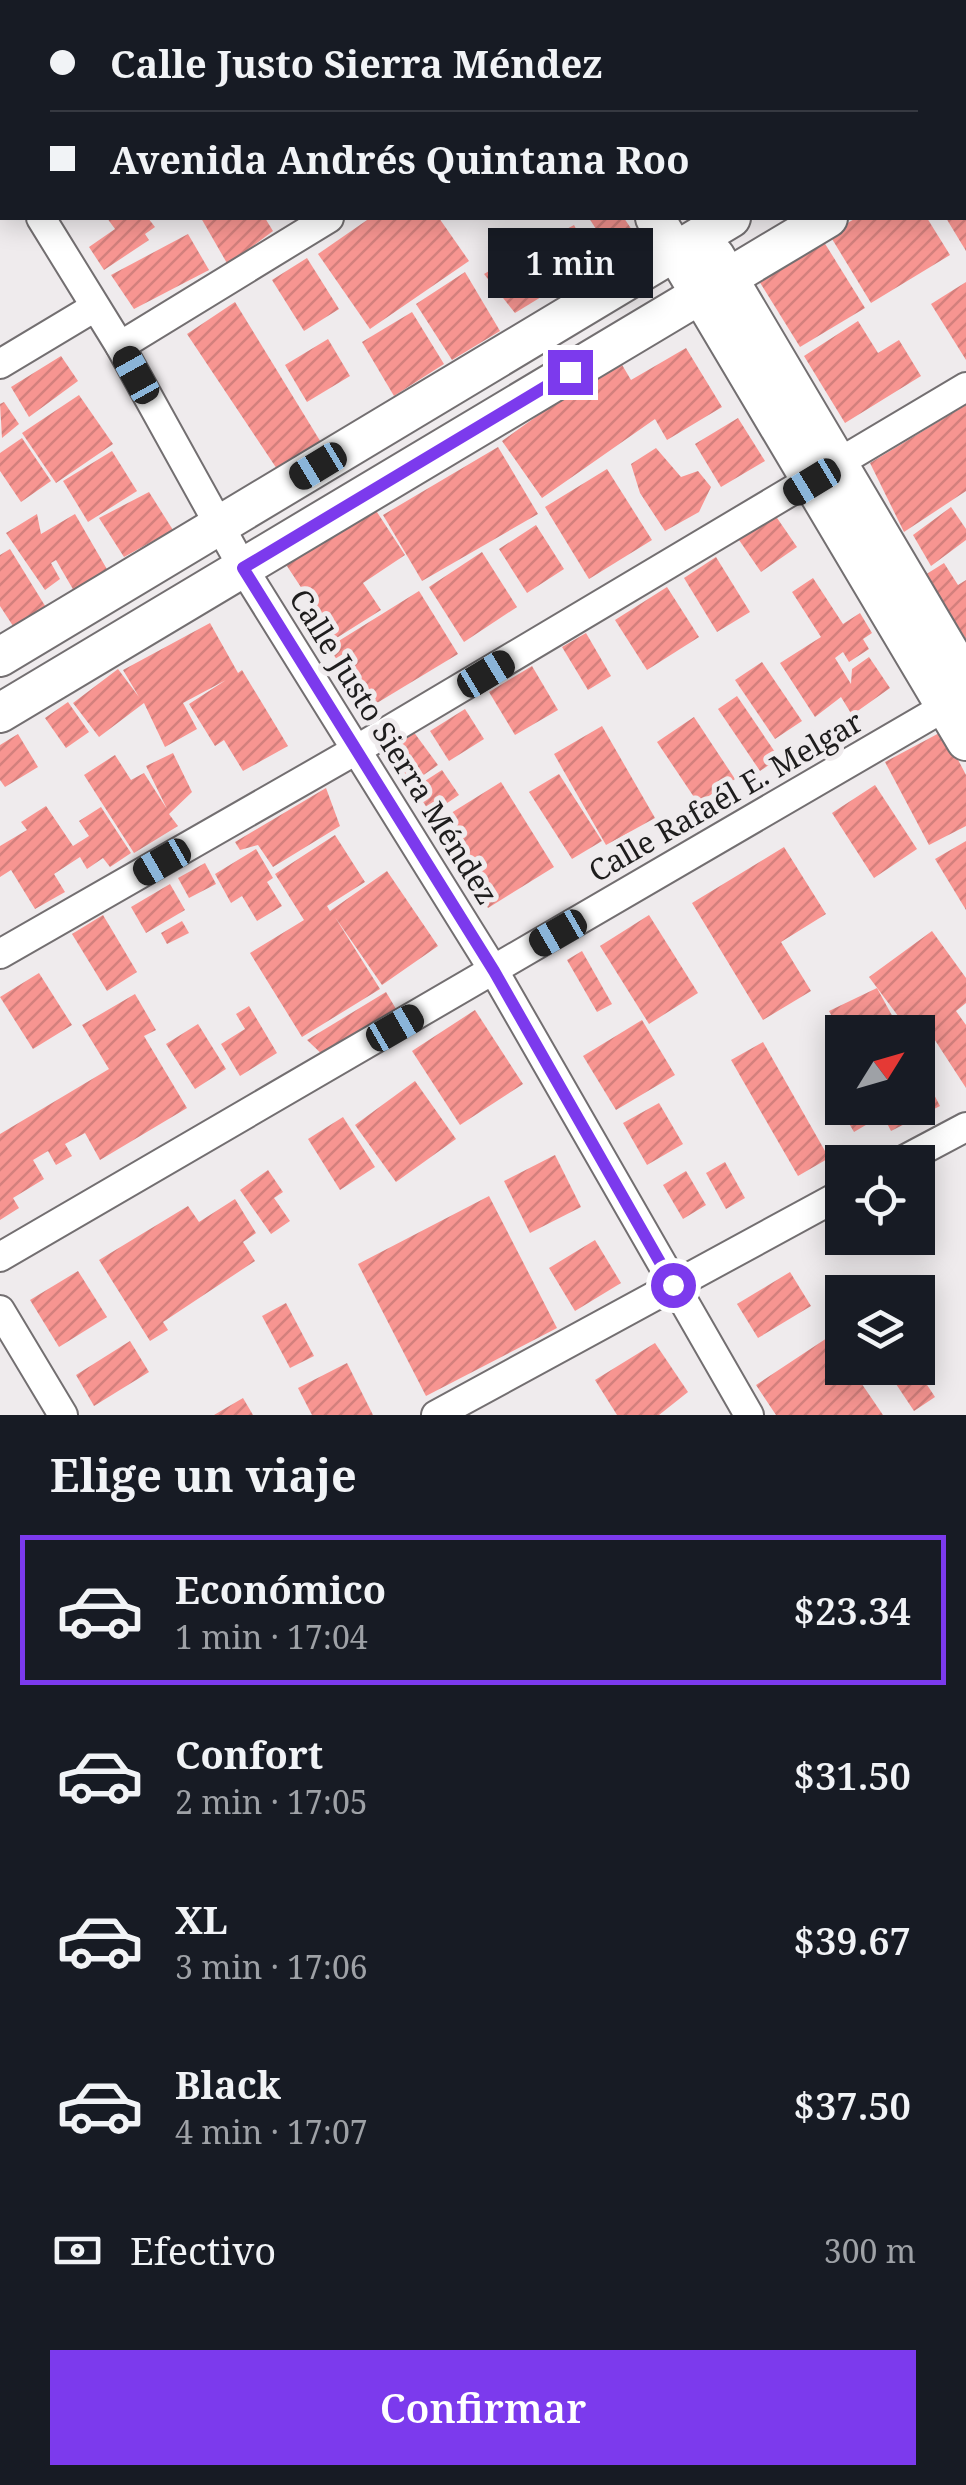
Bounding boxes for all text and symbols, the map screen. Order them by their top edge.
text: Calle Justo Sierra Méndez [110,37,602,89]
text: Avenida Andrés Quintana Roo [110,133,689,185]
callout: 1 min [488,227,652,297]
text: 1 min [526,241,615,284]
car [108,341,164,409]
route end [548,350,593,395]
car [285,438,351,494]
car [779,454,845,510]
street label: Calle Justo Sierra Méndez [280,581,508,912]
car [453,646,519,702]
street label: Calle Rafaél E. Melgar [581,700,870,891]
car [129,834,195,890]
car [525,905,591,961]
car [362,1000,428,1056]
north arrow [825,1015,935,1125]
map controls [825,1015,935,1385]
button: locate [825,1145,935,1255]
route start [651,1263,696,1308]
button: layers [825,1275,935,1385]
text: Elige un viaje [50,1444,357,1505]
text: Económico [175,1563,386,1615]
icon: car [55,1565,145,1655]
text: $23.34 [794,1584,911,1636]
text: 1 min · 17:04 [175,1615,368,1658]
text: Confort [175,1728,323,1780]
icon: car [55,1730,145,1820]
text: $31.50 [794,1749,911,1801]
text: 2 min · 17:05 [175,1780,368,1823]
text: XL [175,1893,228,1945]
icon: car [55,1895,145,1985]
text: $39.67 [794,1914,911,1966]
text: 3 min · 17:06 [175,1945,368,1988]
text: Black [175,2058,281,2110]
icon: car [55,2060,145,2150]
text: $37.50 [794,2079,911,2131]
text: 4 min · 17:07 [175,2110,368,2153]
icon: cash [50,2223,105,2278]
text: Efectivo [130,2224,276,2276]
text: 300 m [824,2229,916,2272]
button: Confirmar [50,2350,916,2465]

